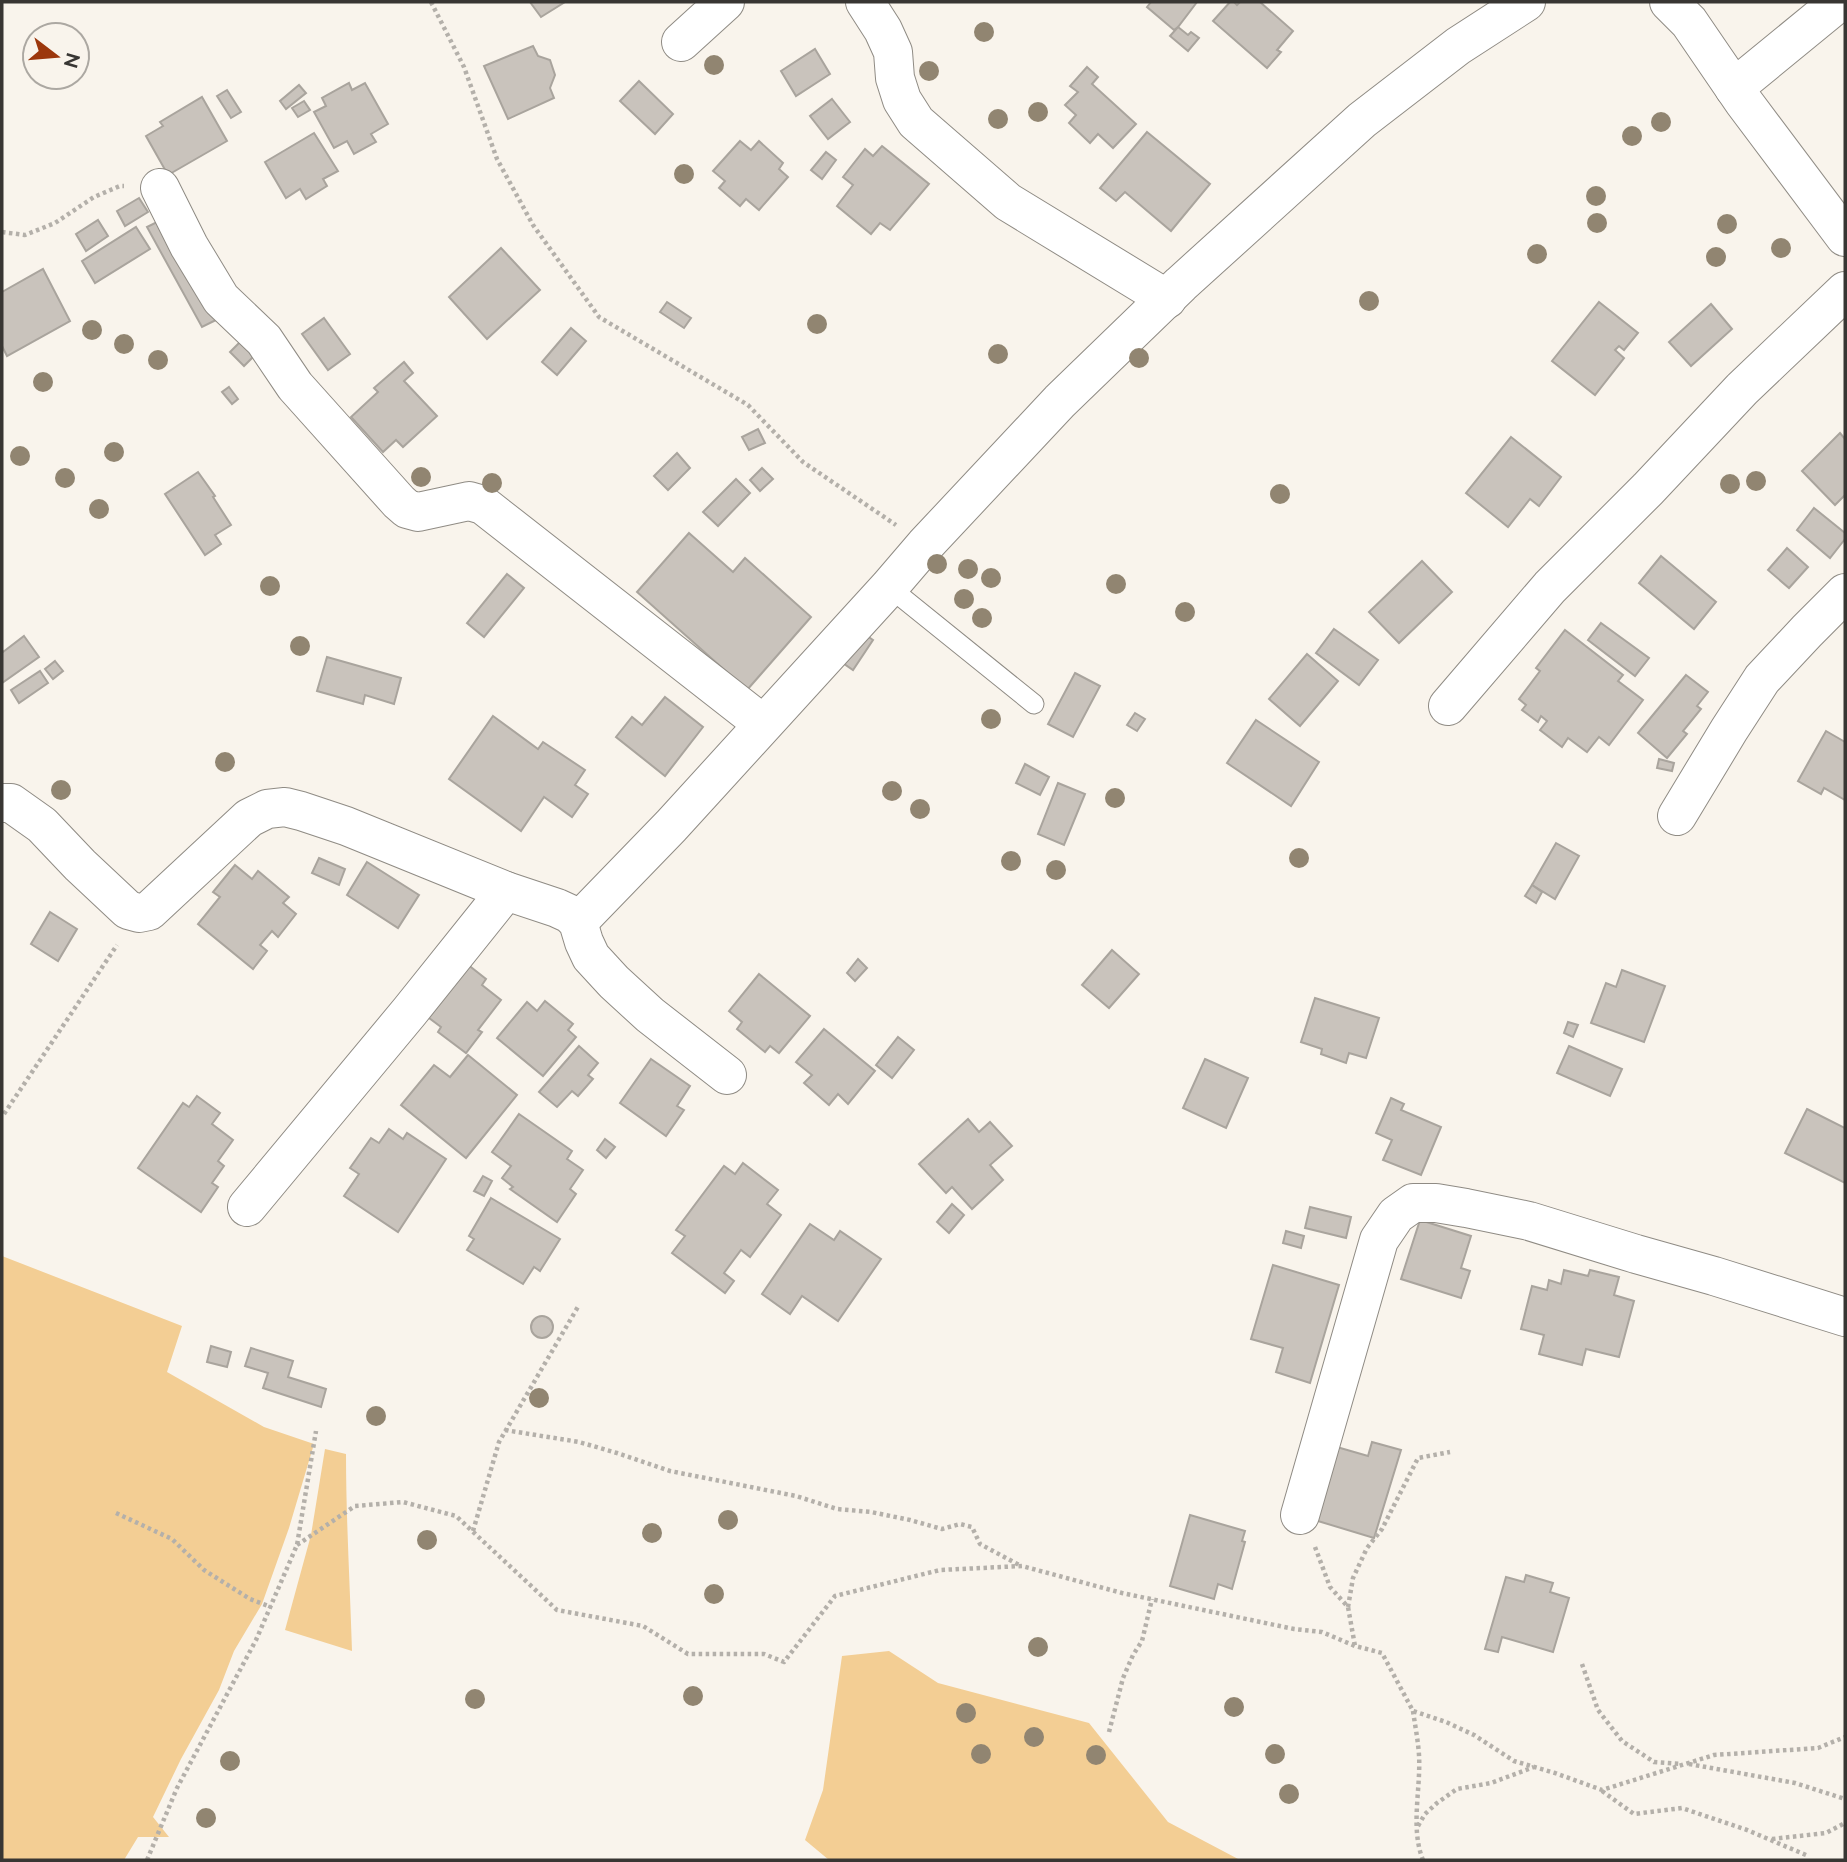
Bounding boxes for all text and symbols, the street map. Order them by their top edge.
north arrow [21,21,91,91]
text: N [60,51,85,71]

